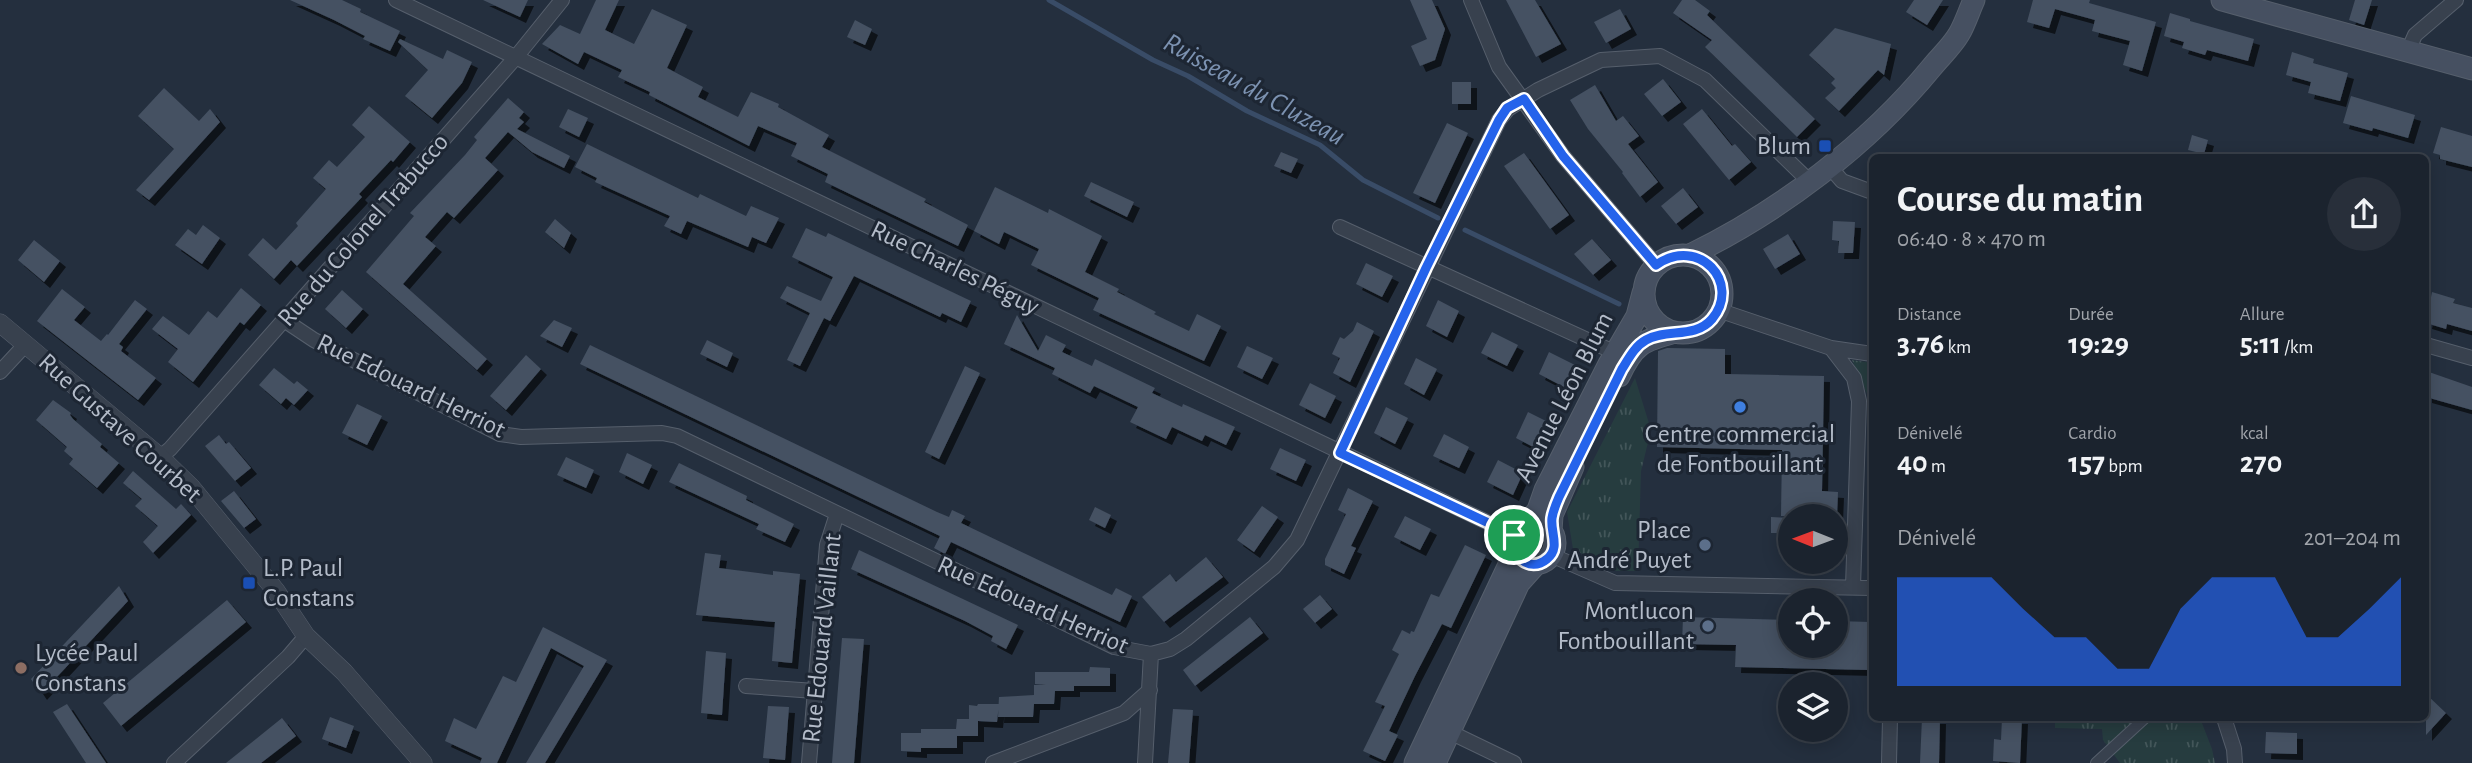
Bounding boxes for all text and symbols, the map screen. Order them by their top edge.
water label: Ruisseau du Cluzeau [1159,29,1349,151]
street label: Rue du Colonel Trabucco [273,129,453,331]
place label: Blum [1757,133,1811,159]
marker: Blum [1817,138,1833,154]
button: share [2327,177,2401,251]
text: Course du matin [1897,181,2143,219]
street label: Rue Charles Péguy [867,216,1043,320]
text: 06:40 · 8 × 470 m [1897,228,2046,251]
text: Distance [1897,305,1961,324]
text: Durée [2068,305,2114,324]
text: Allure [2240,305,2284,324]
street label: Avenue Léon Blum [1510,308,1618,486]
street label: Rue Edouard Herriot [313,329,509,443]
text: 3.76 [1897,329,1944,359]
text: 19:29 [2068,329,2129,359]
text: 5:11 [2240,329,2281,359]
text: km [1944,338,1971,357]
text: /km [2281,338,2314,357]
street label: Rue Gustave Courbet [34,348,206,508]
marker: Centre commercial de Fontbouillant [1732,399,1748,415]
place label: Centre commercial de Fontbouillant [1645,421,1835,477]
text: Dénivelé [1897,424,1962,443]
text: Cardio [2068,424,2117,443]
text: kcal [2240,424,2269,443]
text: 40 [1897,448,1928,478]
text: 157 [2068,448,2105,478]
text: 270 [2240,448,2282,478]
text: m [1928,457,1946,476]
text: bpm [2105,457,2143,476]
north arrow [1778,504,1848,574]
map controls [1778,504,1848,742]
pin [1484,505,1544,565]
icon: arrive [1495,516,1533,554]
place label: Place André Puyet [1568,517,1691,573]
text: Dénivelé [1897,527,1976,550]
text: 201–204 m [2304,527,2401,550]
street label: Rue Edouard Vaillant [798,532,846,744]
marker: Place André Puyet [1697,537,1713,553]
street label: Rue Edouard Herriot [934,551,1132,659]
place label: L.P. Paul Constans [263,555,355,611]
marker: L.P. Paul Constans [241,575,257,591]
button: locate [1778,588,1848,658]
place label: Montlucon Fontbouillant [1557,598,1694,654]
marker: Montlucon Fontbouillant [1700,618,1716,634]
place label: Lycée Paul Constans [35,640,139,696]
marker: Lycée Paul Constans [13,660,29,676]
button: layers [1778,672,1848,742]

